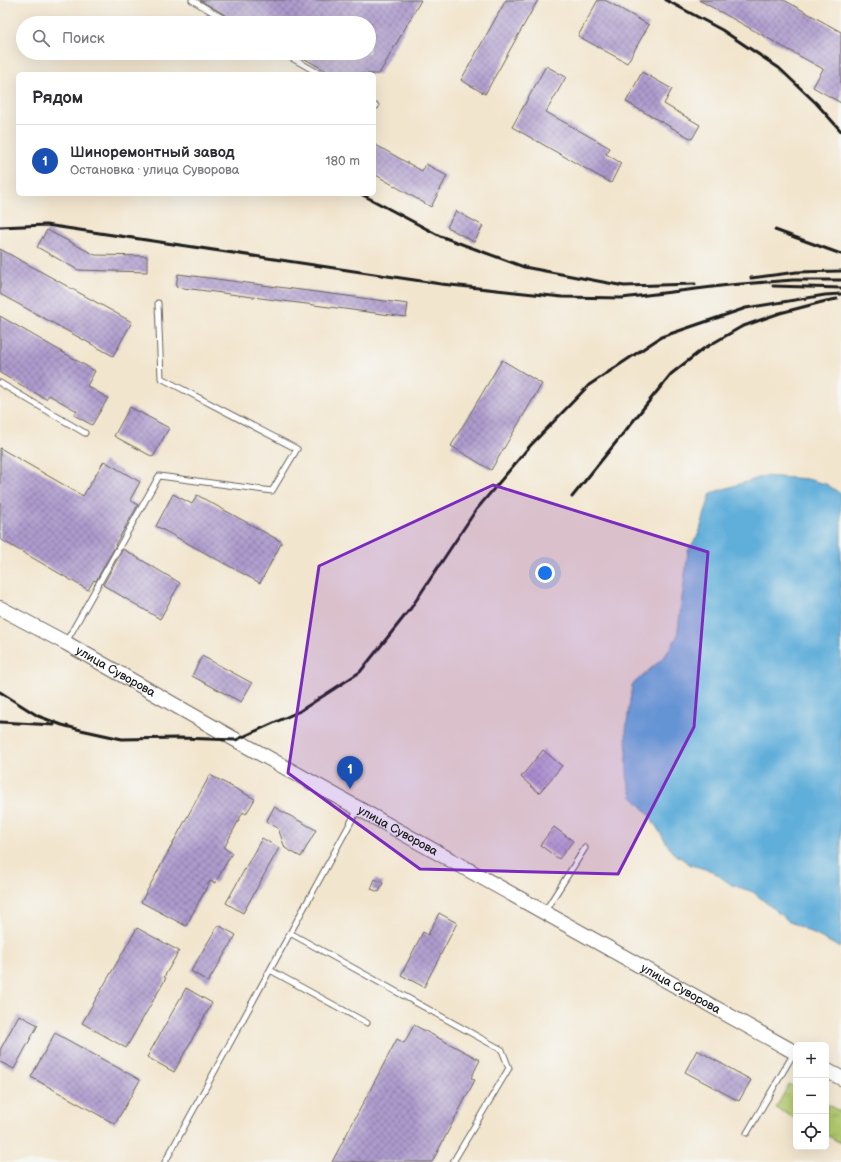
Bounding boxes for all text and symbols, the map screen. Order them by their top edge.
search box [16,16,376,60]
icon: search [30,27,52,49]
text: Поиск [62,29,105,48]
text: Рядом [32,88,83,108]
text: Шиноремонтный завод [70,143,234,162]
text: 1 [42,153,48,169]
text: 180 m [325,153,360,169]
text: Остановка · улица Суворова [70,162,239,178]
your location [535,563,555,583]
street label: улица Суворова [73,643,158,700]
pin: 1 [337,756,363,789]
street label: улица Суворова [355,803,440,859]
street label: улица Суворова [638,961,723,1017]
map controls [793,1042,829,1150]
button: + [793,1042,829,1078]
button: − [793,1078,829,1114]
button: locate [793,1114,829,1150]

